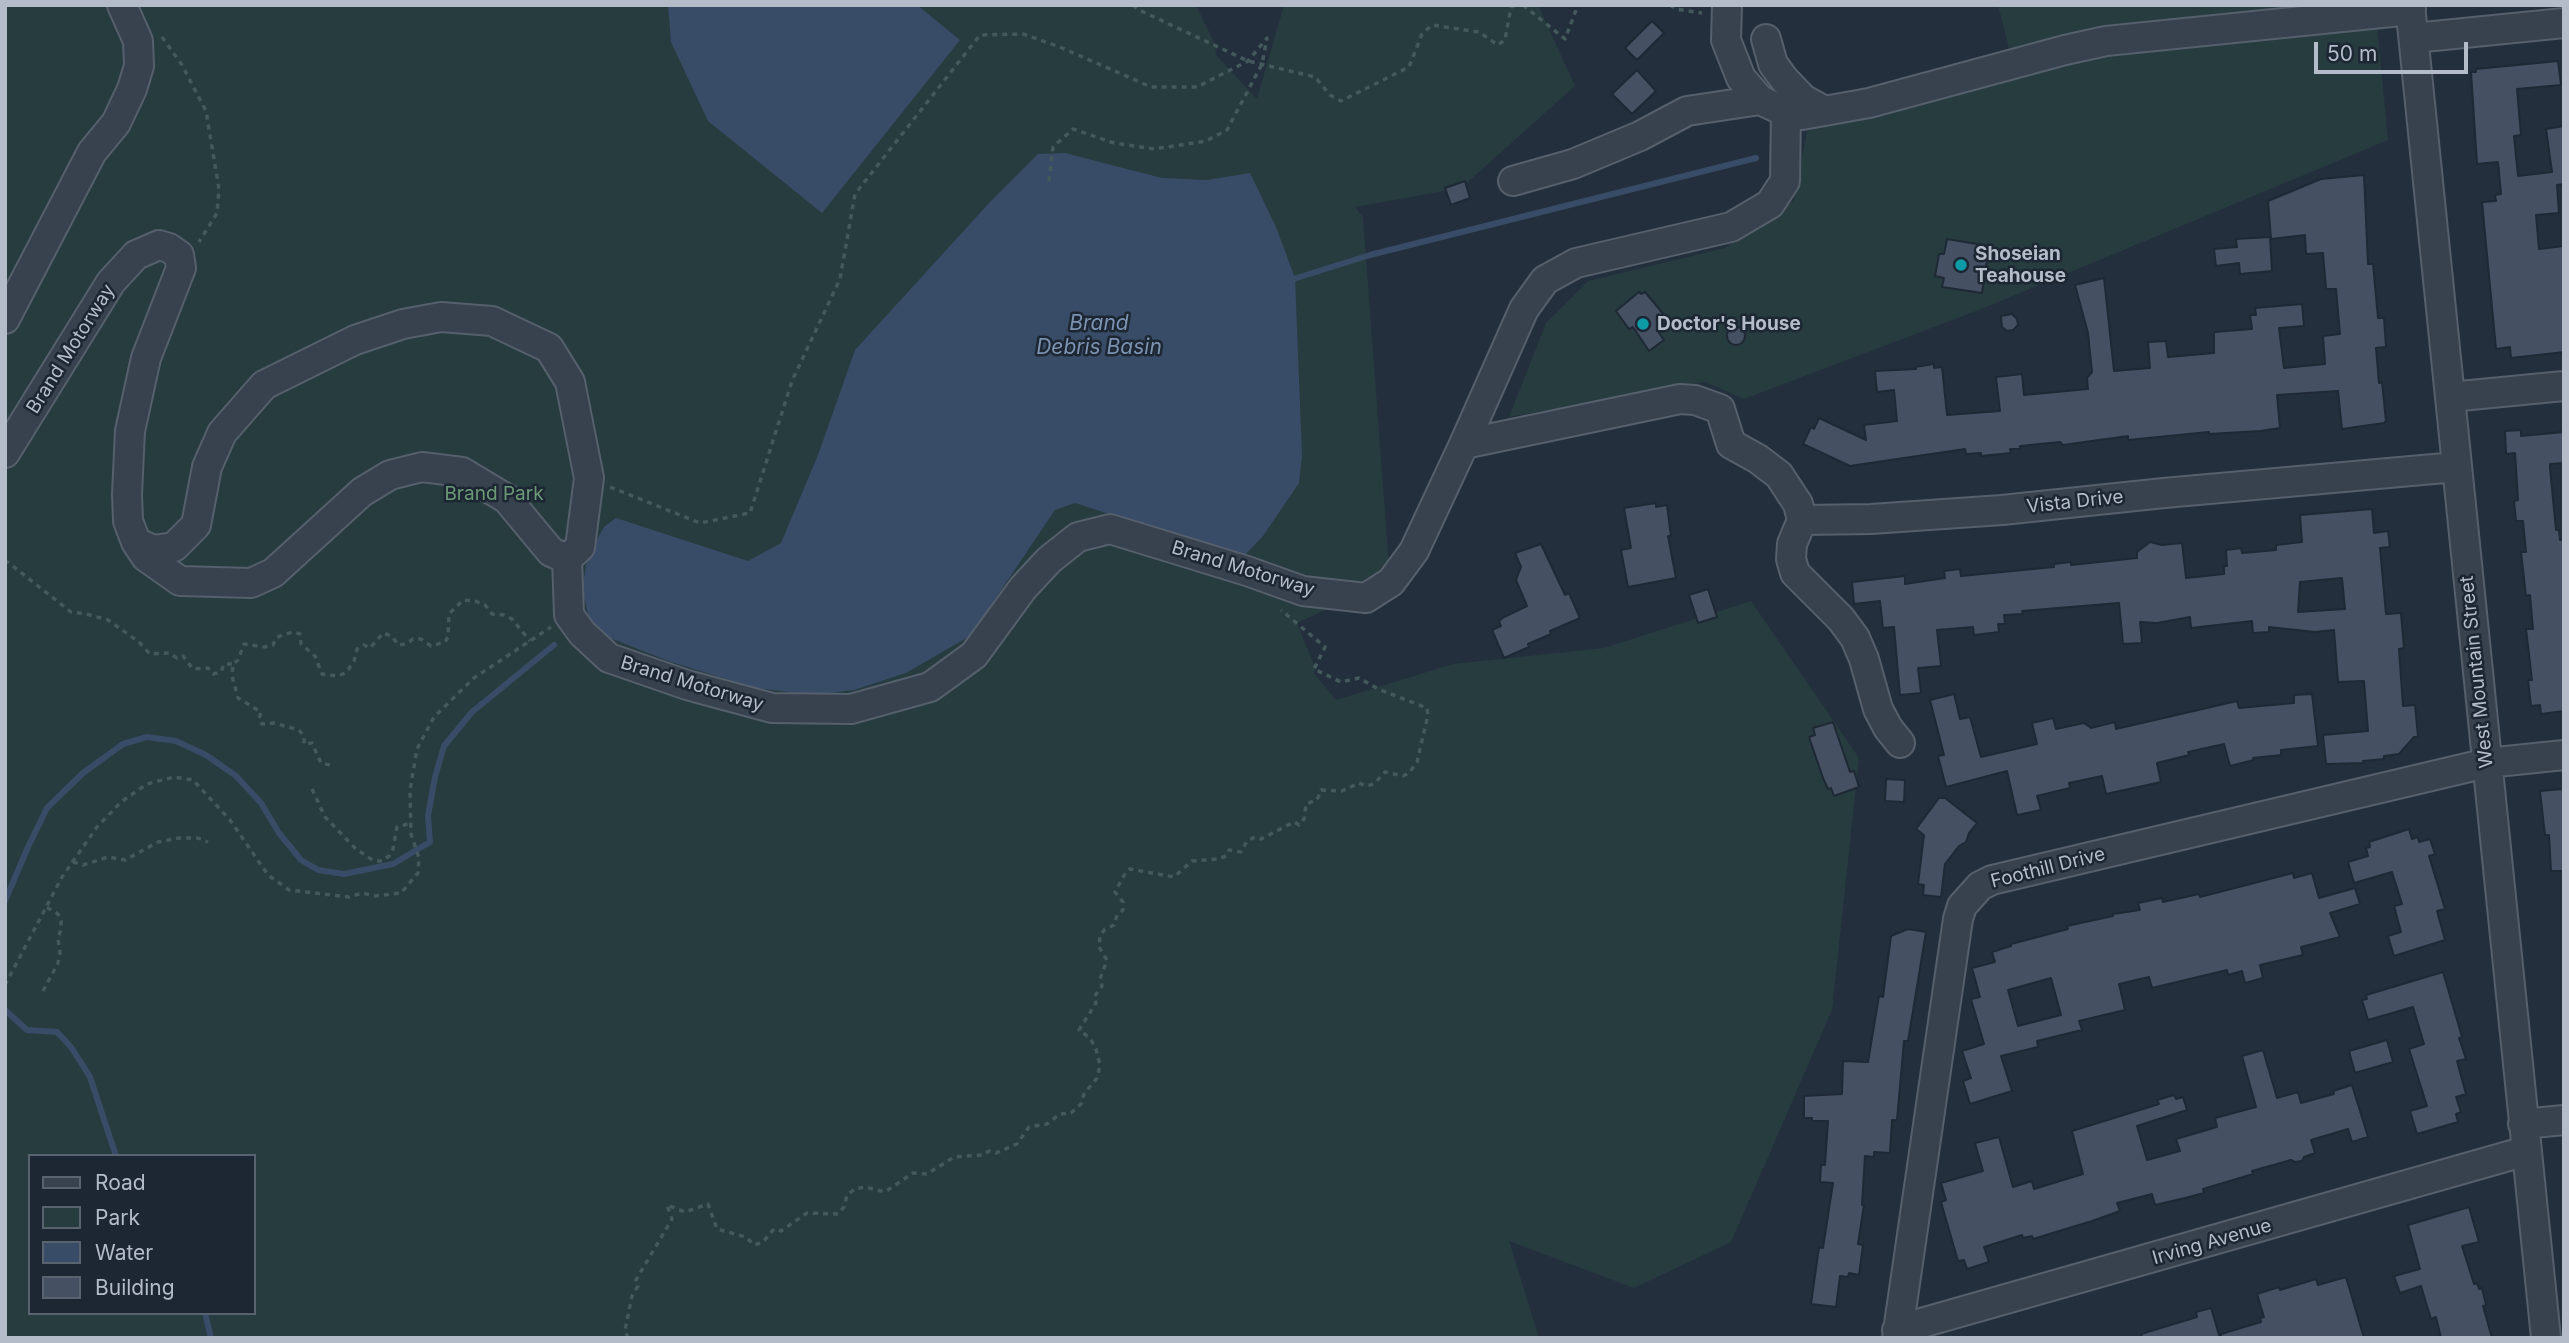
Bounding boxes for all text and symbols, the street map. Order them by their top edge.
scale bar [2317,28,2471,72]
text: 50 m [2327,41,2377,66]
place label: Shoseian Teahouse [1975,243,2066,287]
marker: Shoseian Teahouse [1953,257,1969,273]
street label: Brand Motorway [22,280,120,418]
water label: Brand Debris Basin [1036,311,1162,361]
place label: Doctor's House [1657,313,1801,335]
marker: Doctor's House [1635,316,1651,332]
park label: Brand Park [444,483,544,505]
street label: Vista Drive [2025,486,2125,518]
street label: Brand Motorway [1169,536,1317,602]
street label: West Mountain Street [2456,575,2498,769]
street label: Brand Motorway [618,651,766,717]
street label: Foothill Drive [1988,843,2108,893]
legend [28,1154,256,1315]
text: Road [95,1170,146,1195]
text: Park [95,1205,140,1230]
street label: Irving Avenue [2150,1214,2274,1270]
text: Water [95,1240,153,1265]
text: Building [95,1275,175,1300]

